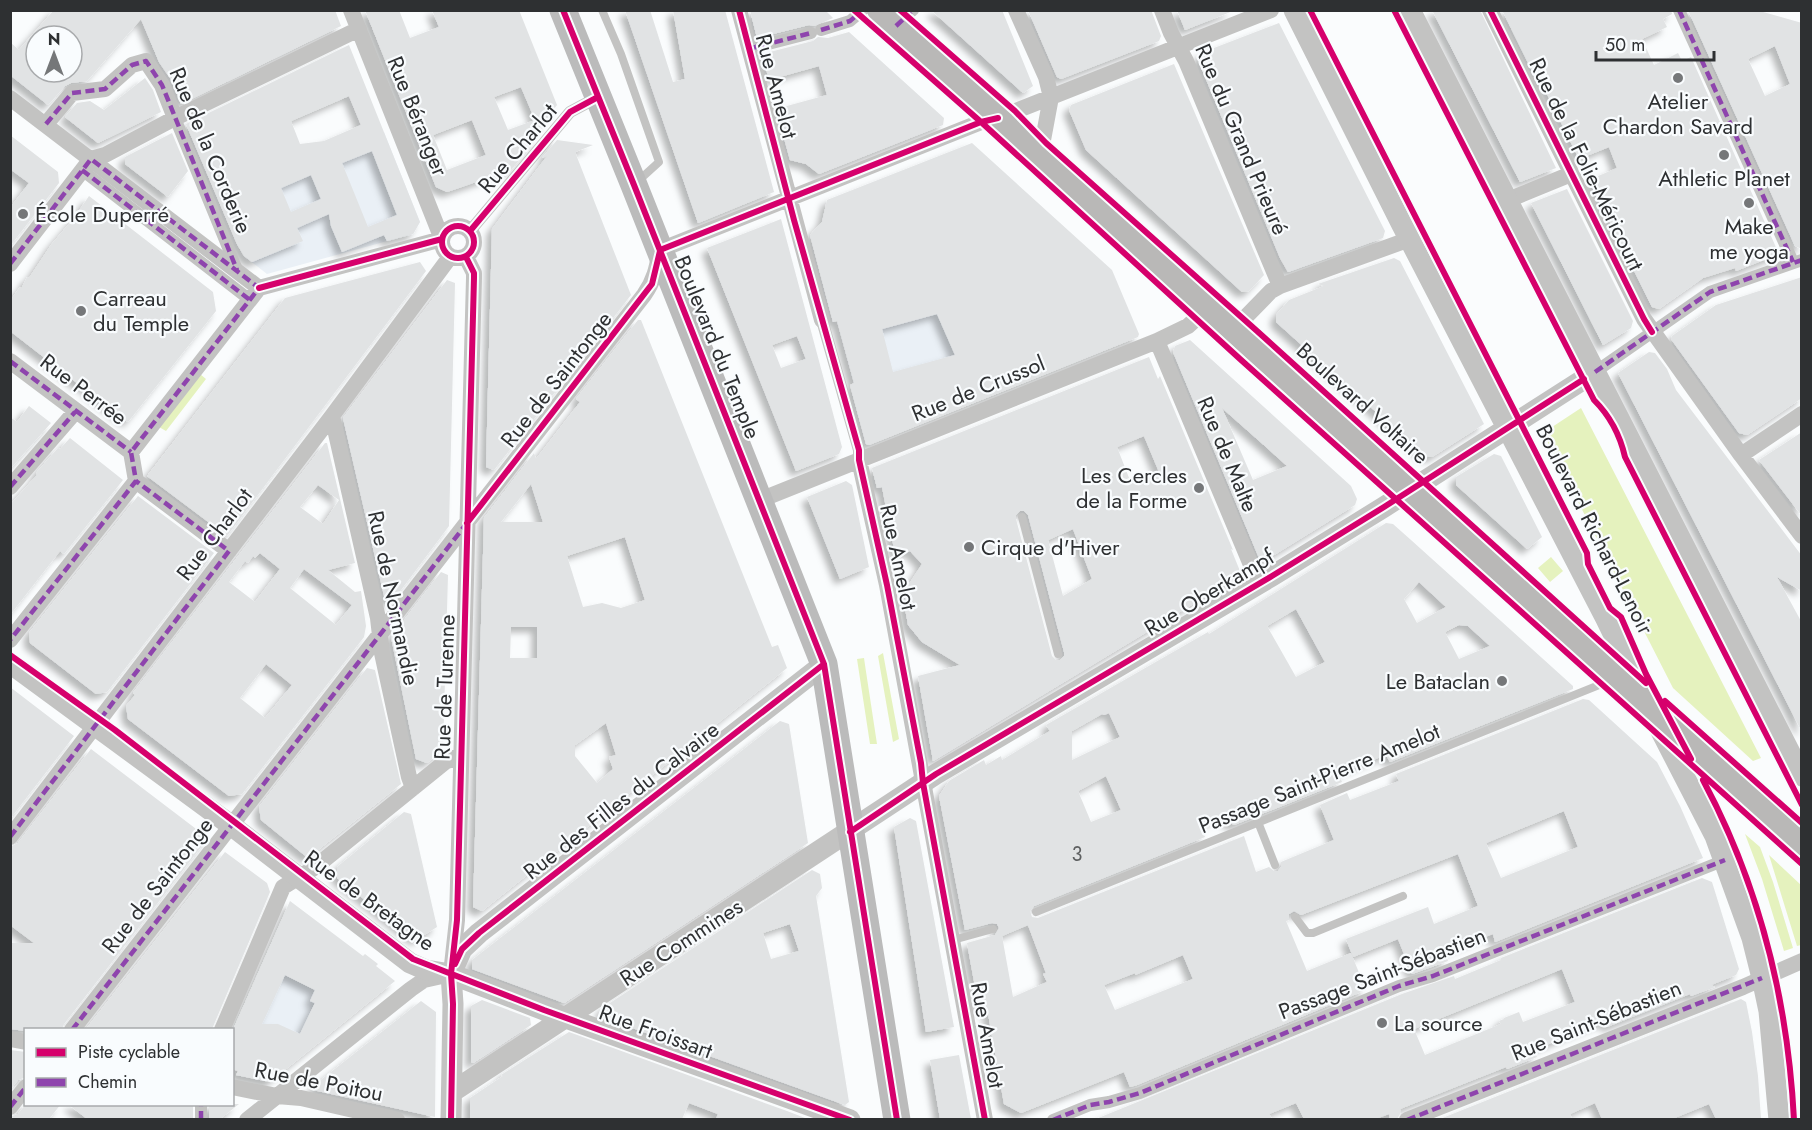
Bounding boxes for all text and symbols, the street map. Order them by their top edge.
north arrow [24,24,84,84]
scale bar [1596,24,1714,62]
text: N [48,28,60,51]
street label: Rue Amelot [748,30,807,143]
text: 50 m [1605,32,1645,58]
street label: Rue du Grand Prieuré [1187,39,1297,239]
street label: Rue Béranger [379,51,457,181]
street label: Rue de la Folie-Méricourt [1522,52,1653,276]
street label: Rue de la Corderie [162,62,260,238]
marker: Atelier Chardon Savard [1671,71,1685,85]
place label: Atelier Chardon Savard [1603,85,1753,142]
street label: Rue Charlot [470,95,565,200]
marker: Athletic Planet [1717,148,1731,162]
place label: Athletic Planet [1658,162,1791,194]
marker: Make me yoga [1742,196,1756,210]
place label: École Duperré [35,198,169,230]
marker: École Duperré [16,207,30,221]
place label: Make me yoga [1709,210,1789,267]
street label: Boulevard du Temple [667,251,769,443]
place label: Carreau du Temple [93,282,189,339]
marker: Carreau du Temple [74,304,88,318]
street label: Rue de Saintonge [493,304,619,454]
street label: Boulevard Voltaire [1290,335,1436,471]
street label: Rue Perrée [34,346,134,432]
street label: Rue de Crussol [907,347,1049,429]
street label: Rue de Malte [1189,391,1267,517]
street label: Boulevard Richard-Lenoir [1528,418,1662,640]
place label: Les Cercles de la Forme [1076,459,1187,516]
street label: Rue Charlot [168,480,260,587]
marker: Les Cercles de la Forme [1192,481,1206,495]
street label: Rue Amelot [872,501,926,613]
street label: Rue de Normandie [360,508,428,688]
place label: Cirque d'Hiver [981,531,1120,563]
marker: Cirque d'Hiver [962,540,976,554]
street label: Rue Oberkampf [1138,540,1281,644]
street label: Rue de Turenne [425,614,463,760]
place label: Le Bataclan [1386,665,1490,697]
marker: Le Bataclan [1495,674,1509,688]
street label: Rue des Filles du Calvaire [516,713,726,887]
street label: Passage Saint-Pierre Amelot [1194,715,1445,841]
street label: Rue de Saintonge [94,810,220,960]
house number: 3 [1072,840,1083,869]
street label: Rue de Bretagne [298,842,442,958]
street label: Rue Commines [613,890,749,994]
street label: Passage Saint-Sébastien [1274,919,1490,1027]
street label: Rue Saint-Sébastien [1506,971,1686,1069]
street label: Rue Amelot [963,979,1013,1091]
street label: Rue Froissart [595,996,718,1067]
place label: La source [1394,1007,1483,1039]
marker: La source [1375,1016,1389,1030]
legend [24,1028,234,1106]
text: Piste cyclable [78,1039,180,1065]
street label: Rue de Poitou [252,1053,386,1109]
text: Chemin [78,1069,137,1095]

